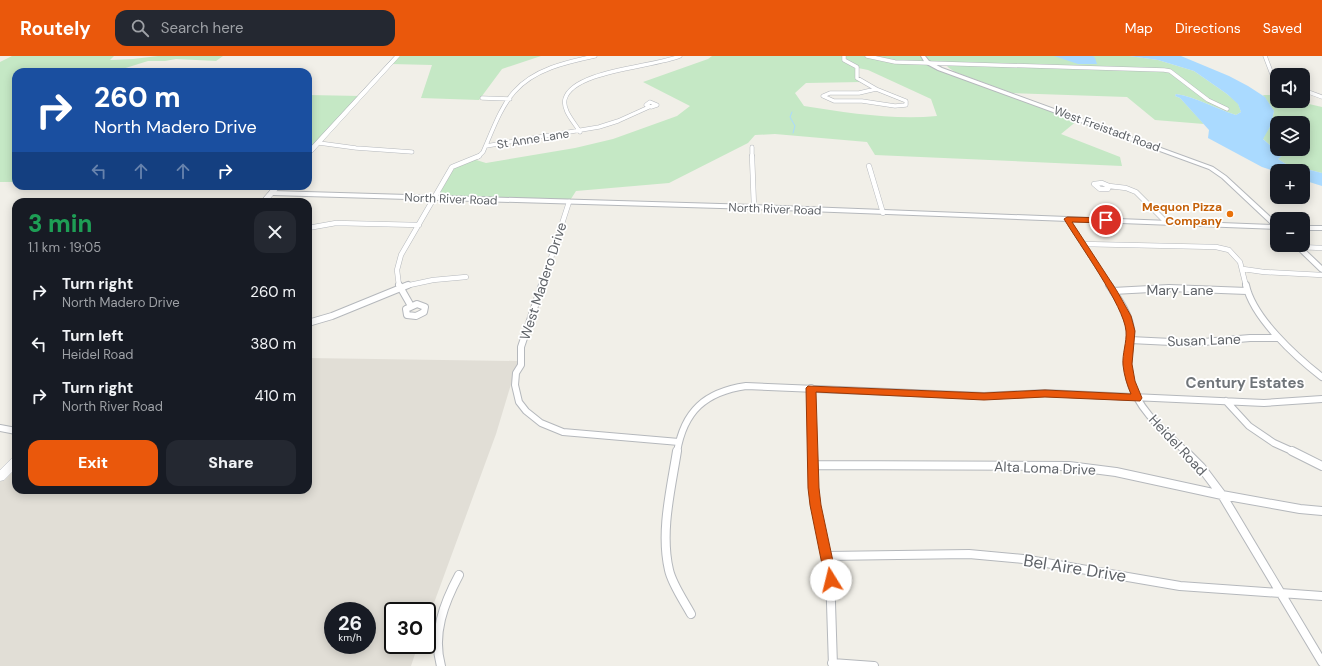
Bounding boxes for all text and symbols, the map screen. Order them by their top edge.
search box [115,10,395,46]
text: Routely [20,16,91,41]
icon: search [129,17,151,39]
text: Search here [161,18,243,38]
text: Map [1125,19,1153,37]
text: Directions [1175,19,1241,37]
text: Saved [1263,19,1302,37]
map controls [1270,68,1310,252]
button: sound [1270,68,1310,108]
text: 260 m [94,79,181,116]
icon: right [28,84,80,136]
street label: West Freistadt Road [1052,102,1162,156]
text: North Madero Drive [94,115,257,139]
button: layers [1270,116,1310,156]
street label: St Anne Lane [496,125,571,153]
icon: left [88,160,110,182]
icon: ahead [130,160,152,182]
icon: ahead [172,160,194,182]
icon: right [214,160,236,182]
button: + [1270,164,1310,204]
street label: North River Road [404,189,498,209]
street label: North River Road [728,199,822,219]
place label: Mequon Pizza Company [1142,199,1223,229]
pin [1089,203,1123,237]
text: 3 min [28,208,92,239]
icon: arrive [1095,209,1117,231]
marker: Mequon Pizza Company [1225,209,1235,219]
button: close [254,211,296,253]
button: − [1270,212,1310,252]
street label: West Madero Drive [515,220,571,342]
text: 1.1 km · 19:05 [28,239,101,256]
text: Turn right [62,274,133,294]
icon: right [28,281,50,303]
street label: Mary Lane [1146,281,1214,299]
text: 260 m [250,282,296,302]
text: North Madero Drive [62,294,180,311]
text: Turn left [62,326,123,346]
street label: Susan Lane [1167,330,1241,350]
icon: left [28,333,50,355]
text: 380 m [250,334,296,354]
text: Heidel Road [62,346,134,363]
district label: Century Estates [1186,373,1304,393]
text: Turn right [62,378,133,398]
icon: right [28,385,50,407]
text: 410 m [255,386,296,406]
text: North River Road [62,398,163,415]
street label: Heidel Road [1145,411,1211,479]
button: Exit [28,440,158,486]
button: Share [166,440,296,486]
street label: Alta Loma Drive [994,457,1096,479]
street label: Bel Aire Drive [1022,549,1128,587]
position arrow [810,559,852,601]
speed limit sign: 30 [384,602,436,654]
text: 26 [338,610,362,636]
text: km/h [338,631,362,644]

